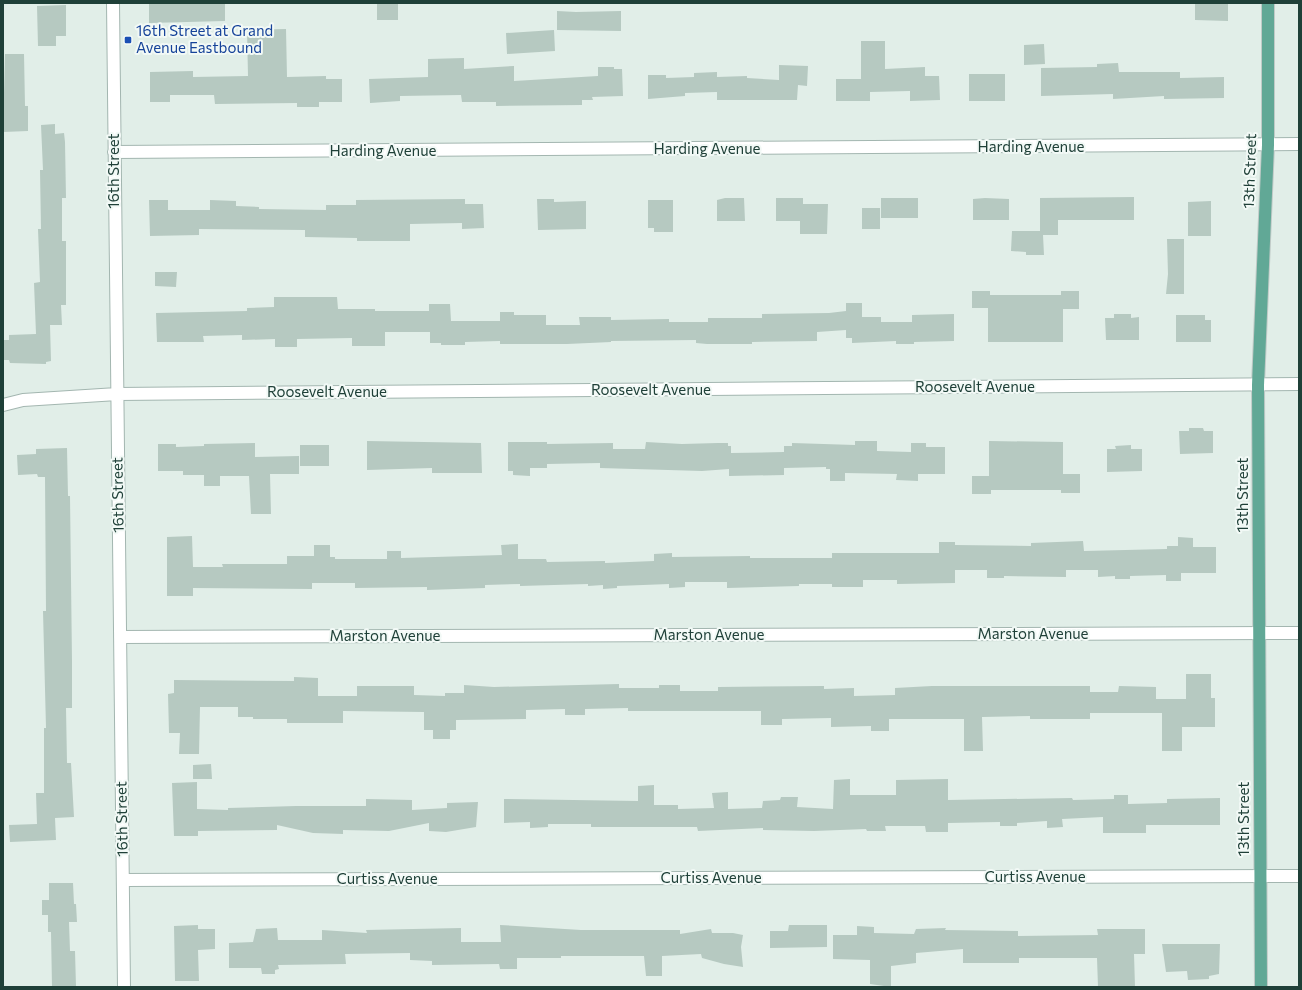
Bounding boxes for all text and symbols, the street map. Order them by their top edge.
place label: 16th Street at Grand Avenue Eastbound [136,21,273,56]
marker: 16th Street at Grand Avenue Eastbound [123,35,133,45]
street label: 16th Street [104,133,122,209]
street label: 13th Street [1239,133,1259,209]
street label: Harding Avenue [978,137,1085,155]
street label: Harding Avenue [654,139,761,157]
street label: Harding Avenue [330,141,437,159]
street label: Roosevelt Avenue [915,377,1035,395]
street label: Roosevelt Avenue [591,380,711,398]
street label: Roosevelt Avenue [267,382,387,400]
street label: 16th Street [107,457,127,533]
street label: 13th Street [1233,458,1251,532]
street label: Marston Avenue [977,624,1089,642]
street label: Marston Avenue [653,625,765,643]
street label: Marston Avenue [329,626,441,644]
street label: 16th Street [111,781,131,857]
street label: 13th Street [1234,782,1252,856]
street label: Curtiss Avenue [984,867,1086,885]
street label: Curtiss Avenue [660,868,762,886]
street label: Curtiss Avenue [336,869,438,887]

